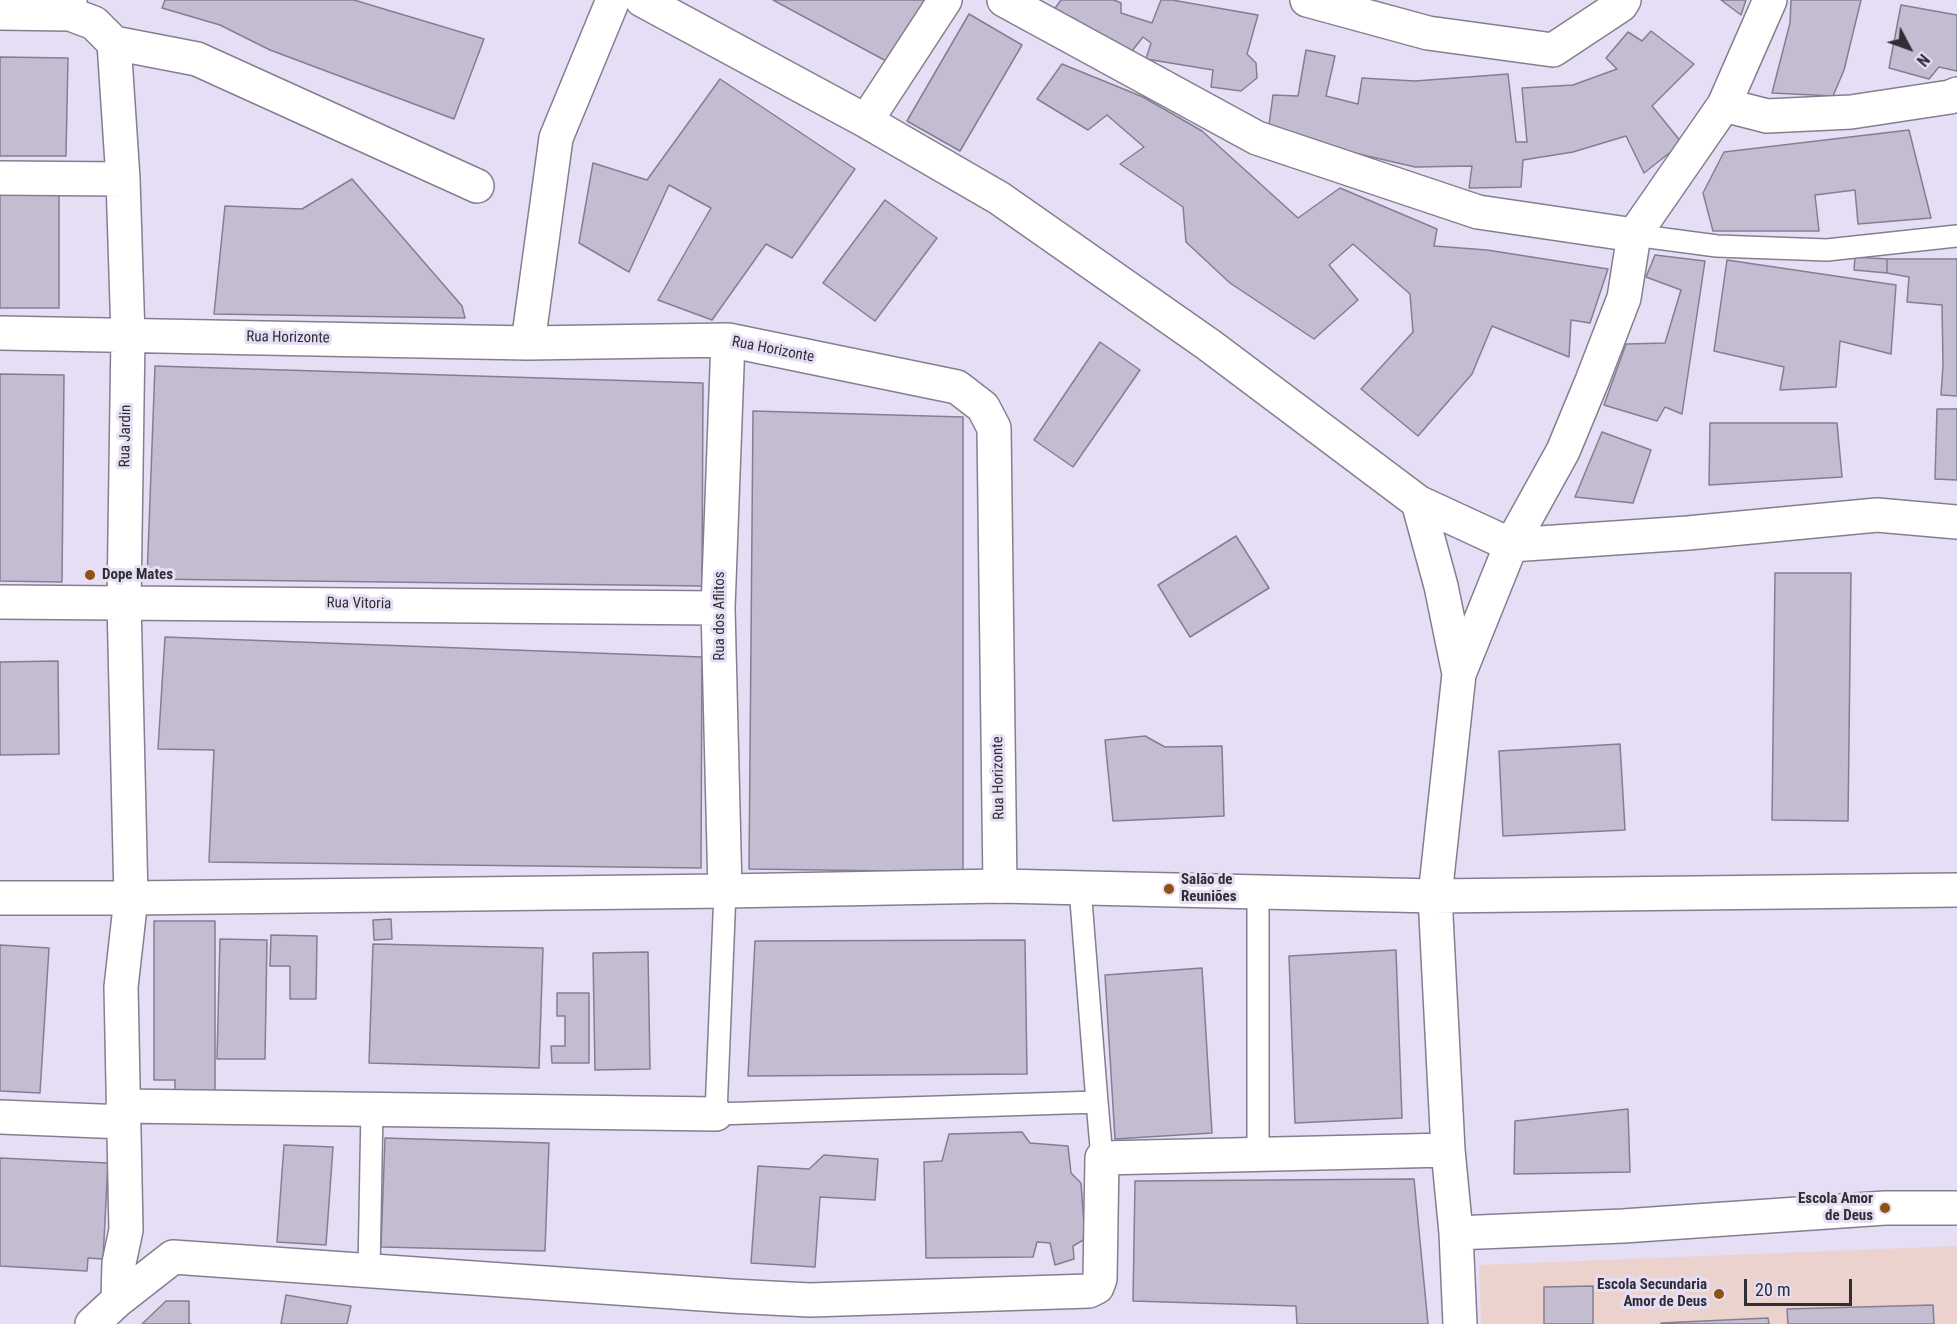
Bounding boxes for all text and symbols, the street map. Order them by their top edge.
north arrow [1879,18,1939,78]
text: N [1913,50,1933,70]
street label: Rua Horizonte [246,328,330,348]
street label: Rua Horizonte [730,333,816,367]
street label: Rua Jardin [116,404,136,468]
place label: Dope Mates [102,566,173,584]
marker: Dope Mates [83,568,97,582]
street label: Rua dos Aflitos [711,571,729,661]
street label: Rua Vitoria [326,594,392,614]
street label: Rua Horizonte [989,736,1009,820]
place label: Salão de Reuniões [1181,871,1236,906]
marker: Salão de Reuniões [1162,882,1176,896]
place label: Escola Amor de Deus [1798,1190,1873,1225]
marker: Escola Amor de Deus [1878,1201,1892,1215]
scale bar [1747,1267,1855,1305]
place label: Escola Secundaria Amor de Deus [1597,1276,1707,1311]
text: 20 m [1755,1279,1790,1300]
marker: Escola Secundaria Amor de Deus [1712,1287,1726,1301]

